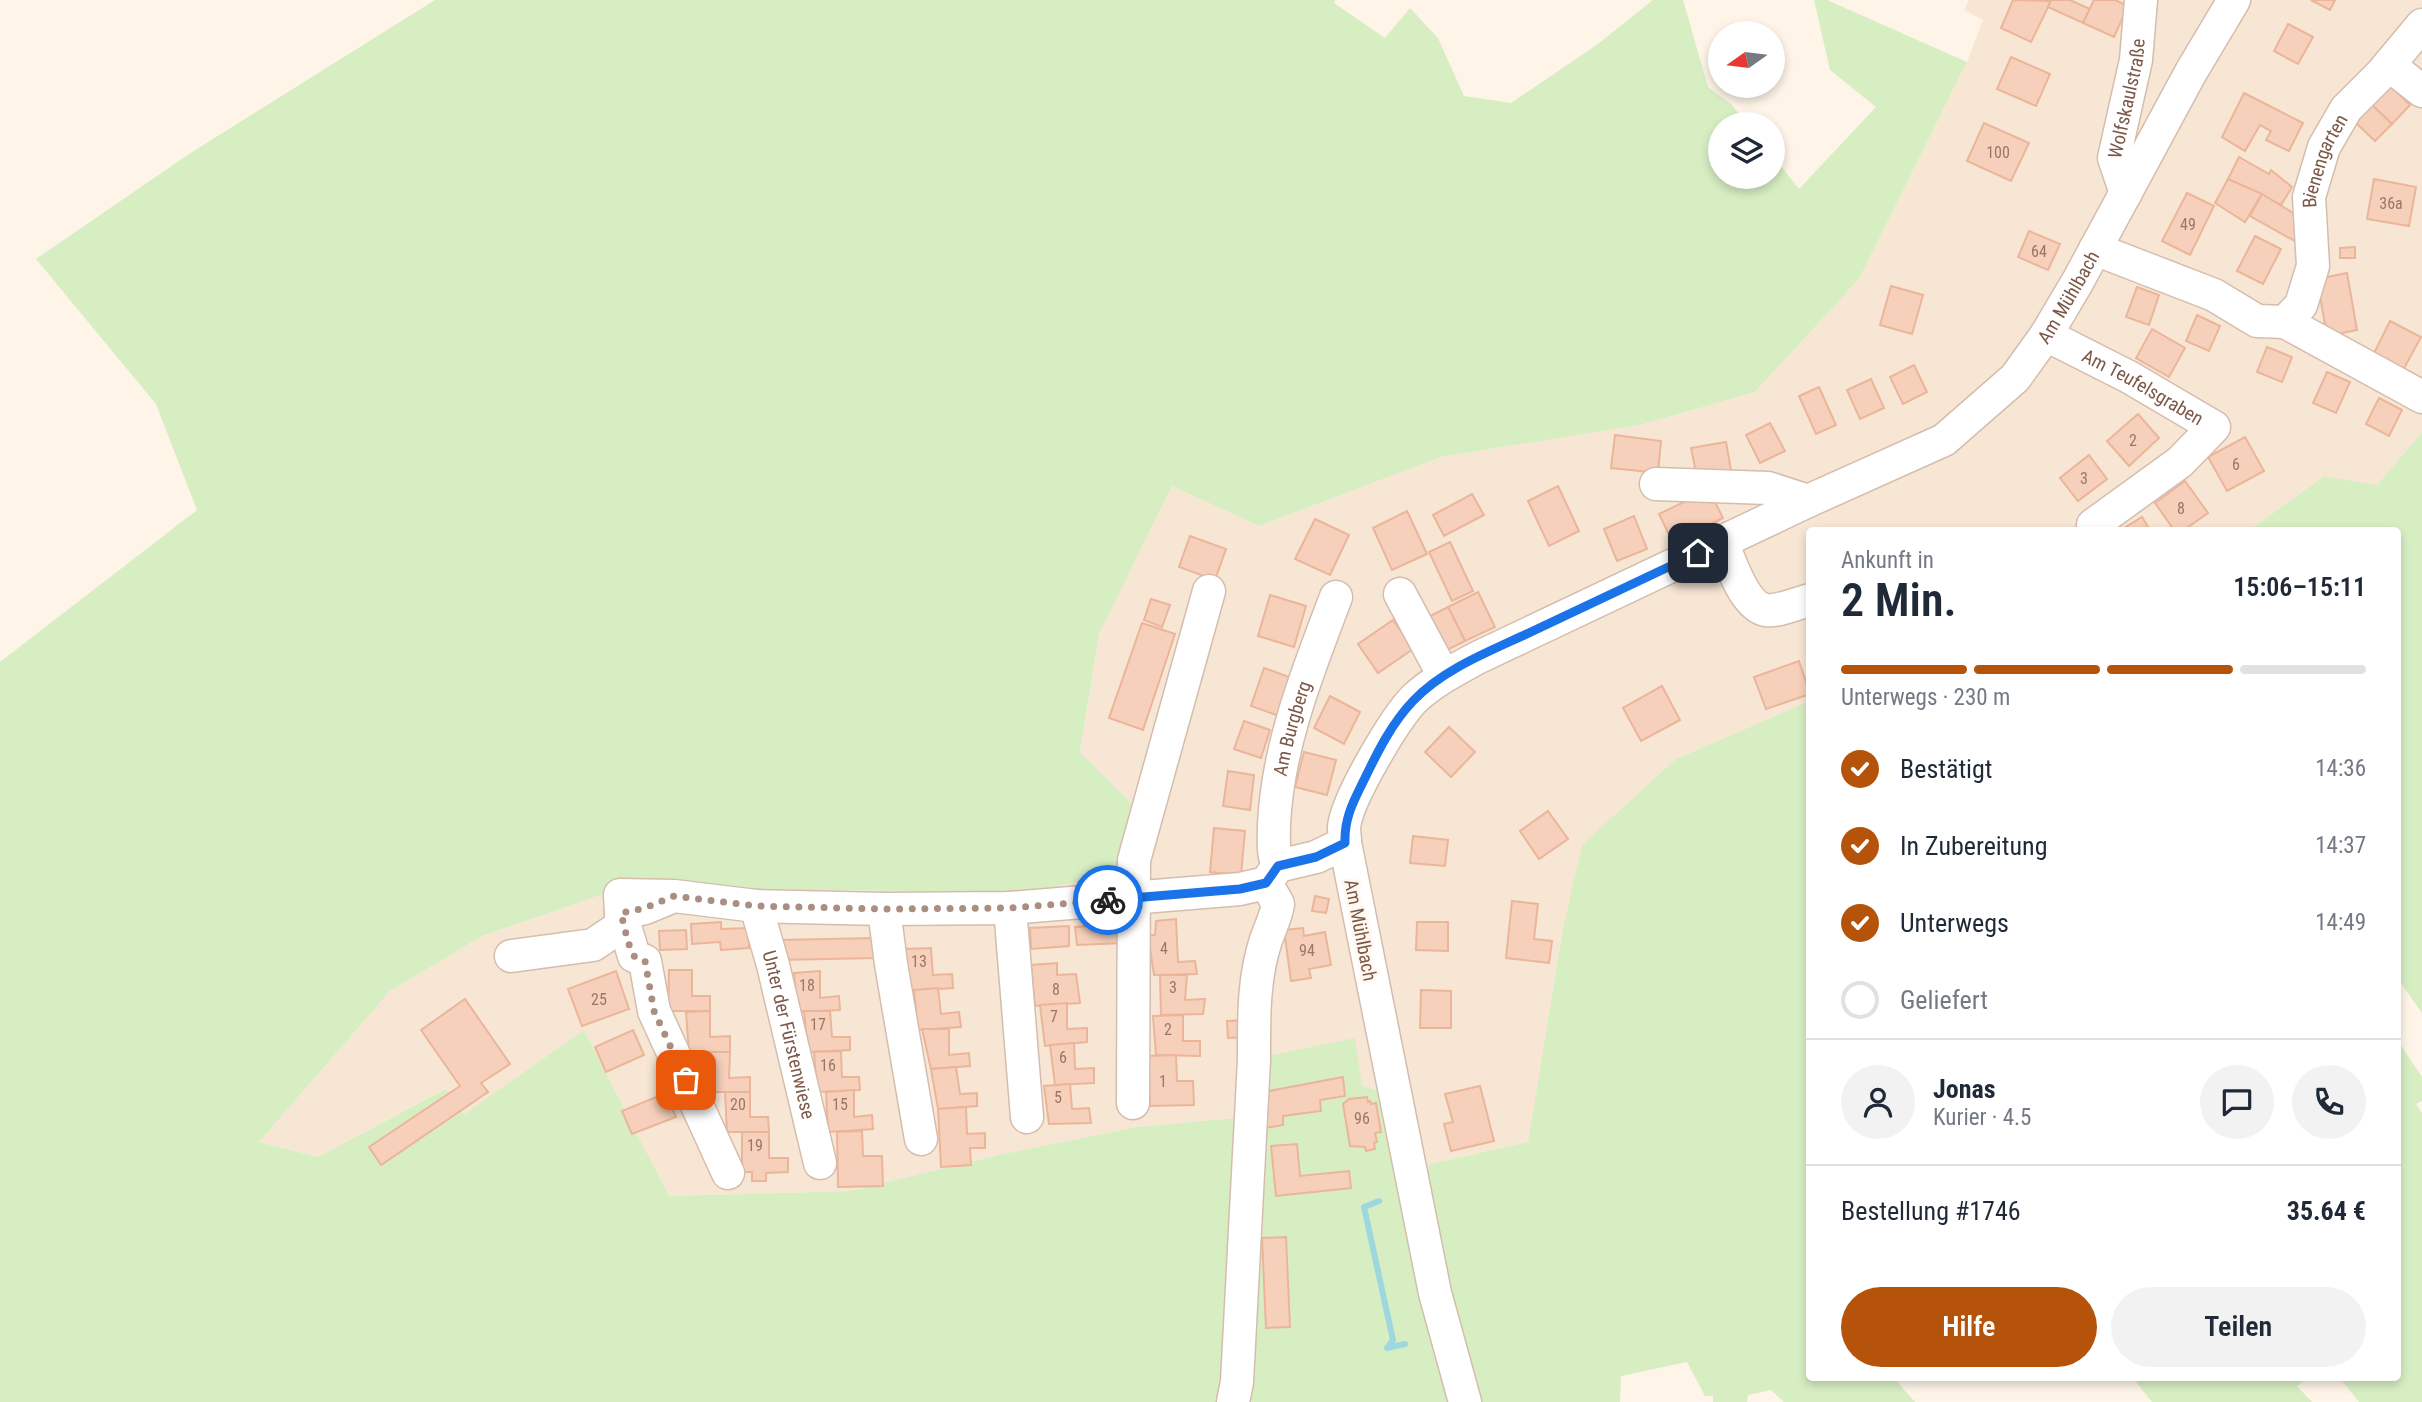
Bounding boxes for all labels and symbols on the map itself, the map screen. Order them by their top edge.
north arrow [1708,21,1785,98]
street label: Wolfskaulstraße [2103,38,2150,160]
street label: Bienengarten [2298,110,2353,208]
house number: 100 [1986,143,2010,162]
house number: 36a [2379,194,2403,213]
house number: 49 [2180,215,2196,234]
house number: 64 [2031,242,2047,261]
street label: Am Mühlbach [2033,247,2104,348]
street label: Am Teufelsgraben [2078,344,2208,430]
house number: 2 [2129,431,2137,450]
house number: 6 [2232,455,2240,474]
house number: 3 [2080,469,2088,488]
house number: 8 [2177,499,2185,518]
pin [1668,523,1728,583]
street label: Am Burgberg [1269,678,1316,778]
courier [1073,865,1143,935]
street label: Am Mühlbach [1339,877,1382,983]
house number: 4 [1160,939,1168,958]
house number: 94 [1299,941,1315,960]
street label: Unter der Fürstenwiese [757,948,820,1122]
house number: 13 [911,952,927,971]
house number: 18 [799,976,815,995]
house number: 3 [1169,978,1177,997]
house number: 8 [1052,980,1060,999]
house number: 25 [591,990,607,1009]
house number: 7 [1050,1007,1058,1026]
house number: 17 [810,1015,826,1034]
house number: 2 [1164,1020,1172,1039]
house number: 6 [1059,1048,1067,1067]
pin [656,1050,716,1110]
house number: 16 [820,1056,836,1075]
house number: 1 [1159,1072,1167,1091]
house number: 5 [1054,1088,1062,1107]
house number: 20 [730,1095,746,1114]
house number: 15 [832,1095,848,1114]
house number: 96 [1354,1109,1370,1128]
house number: 19 [747,1136,763,1155]

